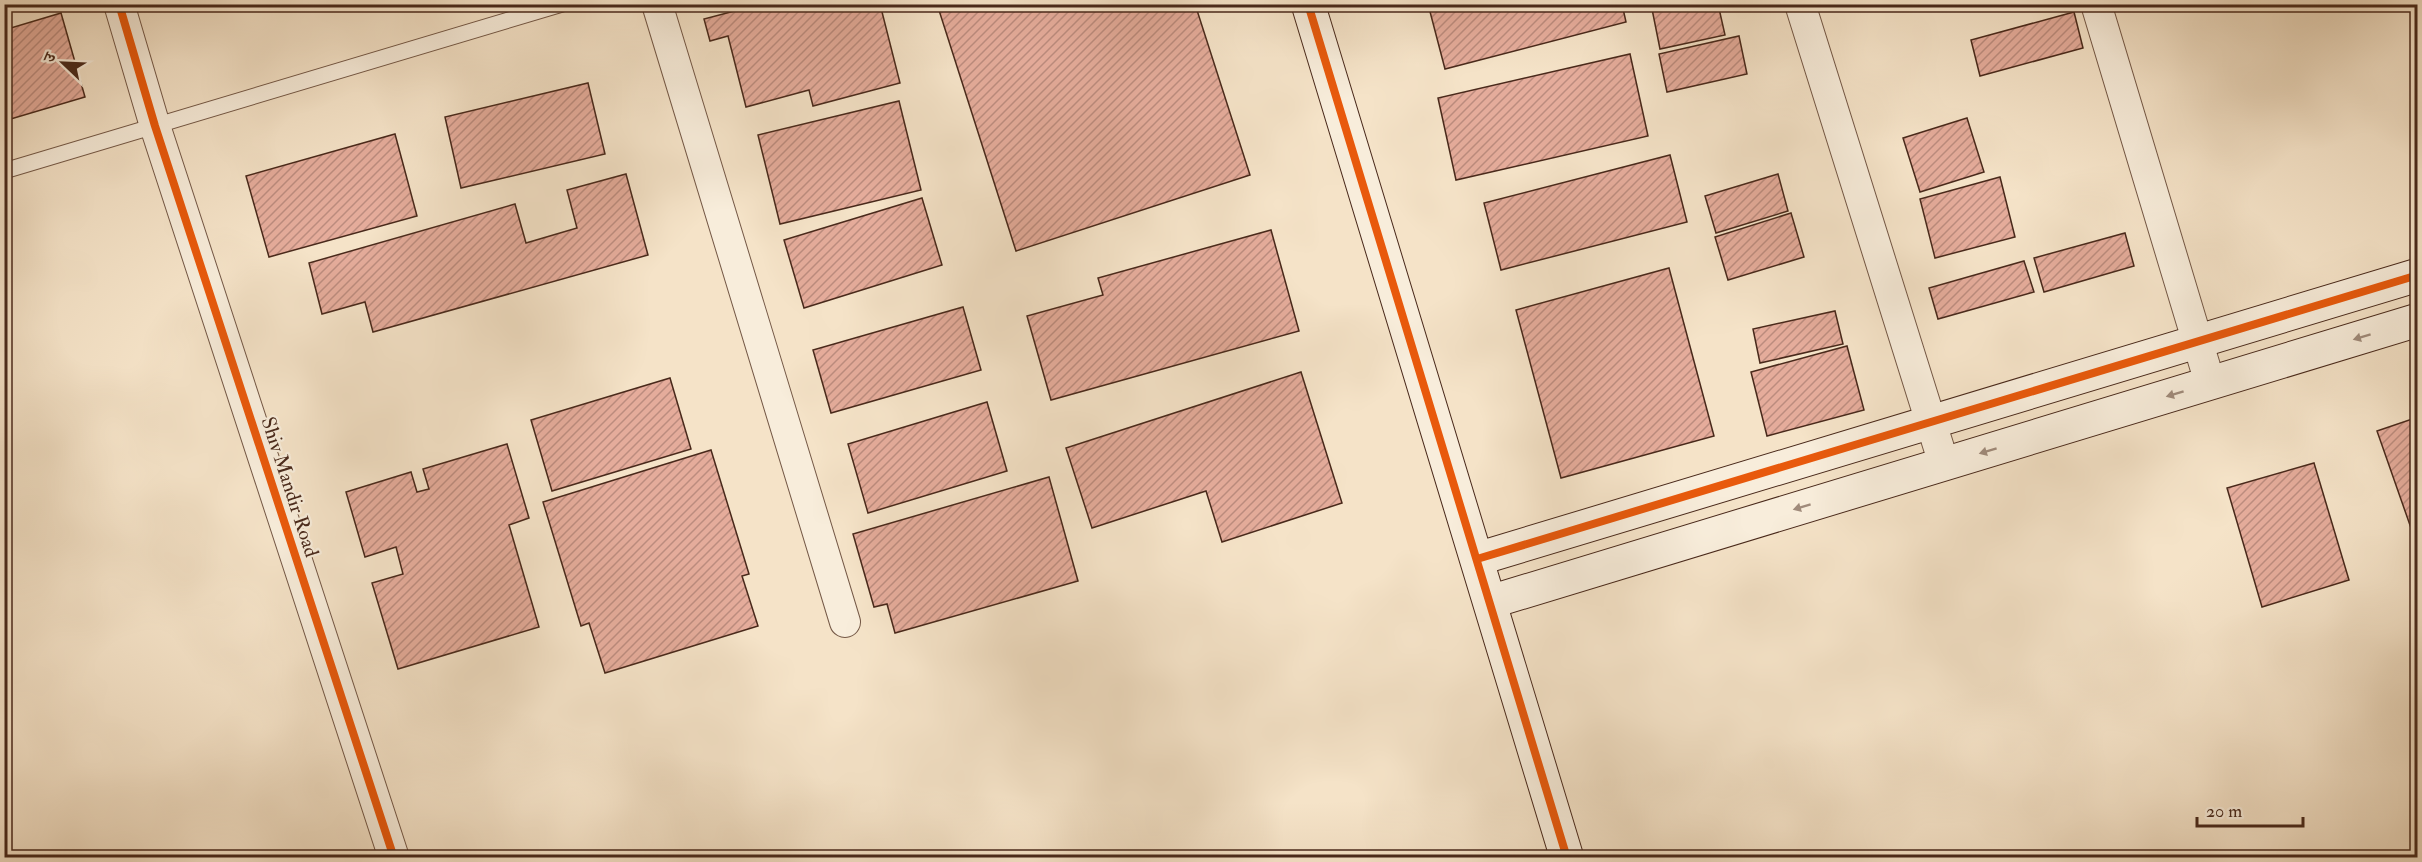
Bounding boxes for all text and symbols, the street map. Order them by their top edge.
north arrow [33,33,93,93]
text: उ [39,48,62,66]
one-way arrow [2352,333,2370,342]
one-way arrow [2166,390,2184,399]
street label: Shiv Mandir Road [256,414,324,560]
one-way arrow [1979,447,1997,456]
one-way arrow [1793,503,1811,513]
scale bar [2197,790,2304,828]
text: 20 m [2206,800,2242,823]

